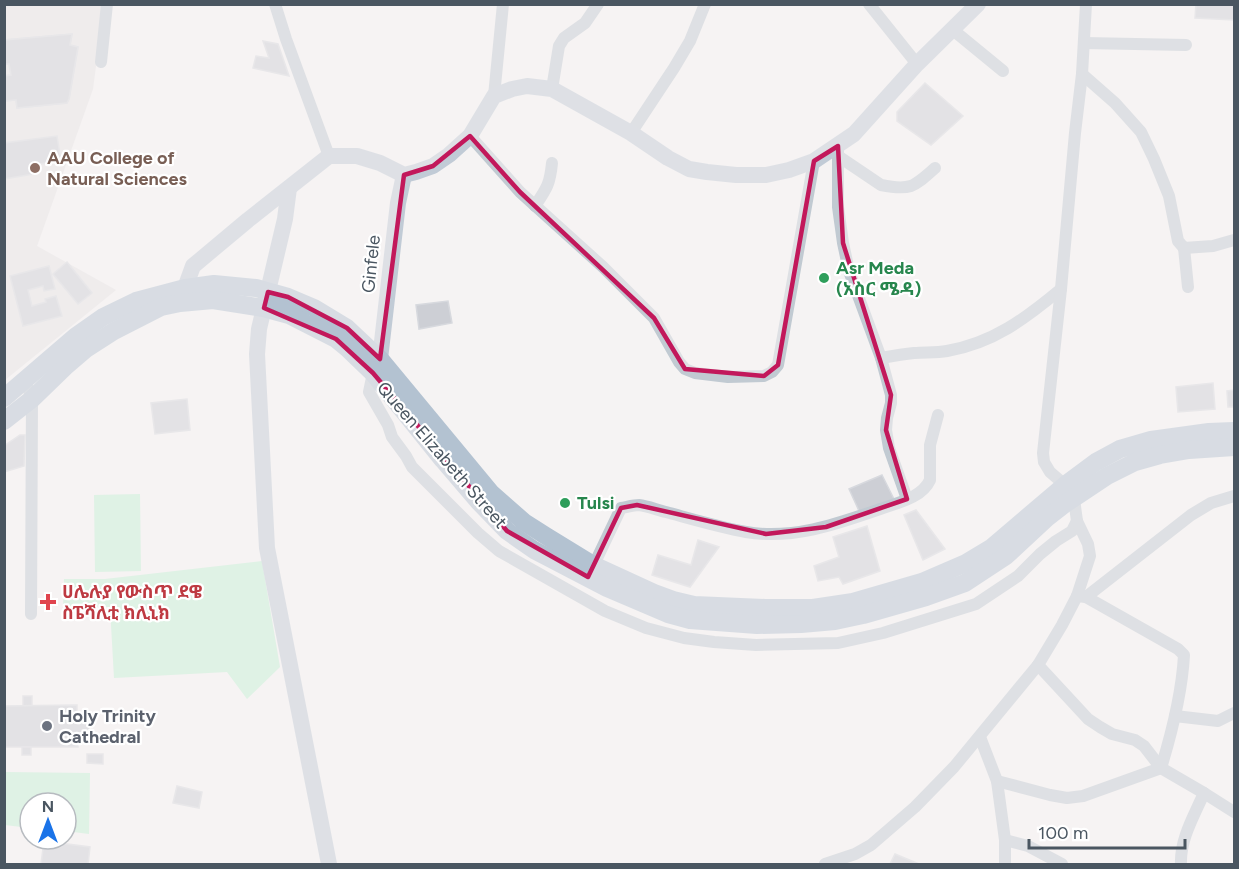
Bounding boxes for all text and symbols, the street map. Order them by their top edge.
place label: AAU College of Natural Sciences [47,147,188,190]
marker: AAU College of Natural Sciences [28,161,42,175]
street label: Ginfele [357,234,385,294]
place label: Asr Meda (አስር ሜዳ) [836,257,921,300]
marker: Asr Meda (አስር ሜዳ) [817,271,831,285]
street label: Queen Elizabeth Street [372,377,512,533]
place label: Tulsi [577,492,615,514]
marker: Tulsi [558,496,572,510]
place label: ሀሌሉያ የውስጥ ደዌ ስፔሻሊቲ ክሊኒክ [62,581,203,624]
marker: ሀሌሉያ የውስጥ ደዌ ስፔሻሊቲ ክሊኒክ [39,593,57,611]
place label: Holy Trinity Cathedral [59,705,157,748]
marker: Holy Trinity Cathedral [40,719,54,733]
north arrow [18,791,78,851]
text: N [42,797,54,816]
scale bar [1029,812,1185,850]
text: 100 m [1038,822,1088,844]

